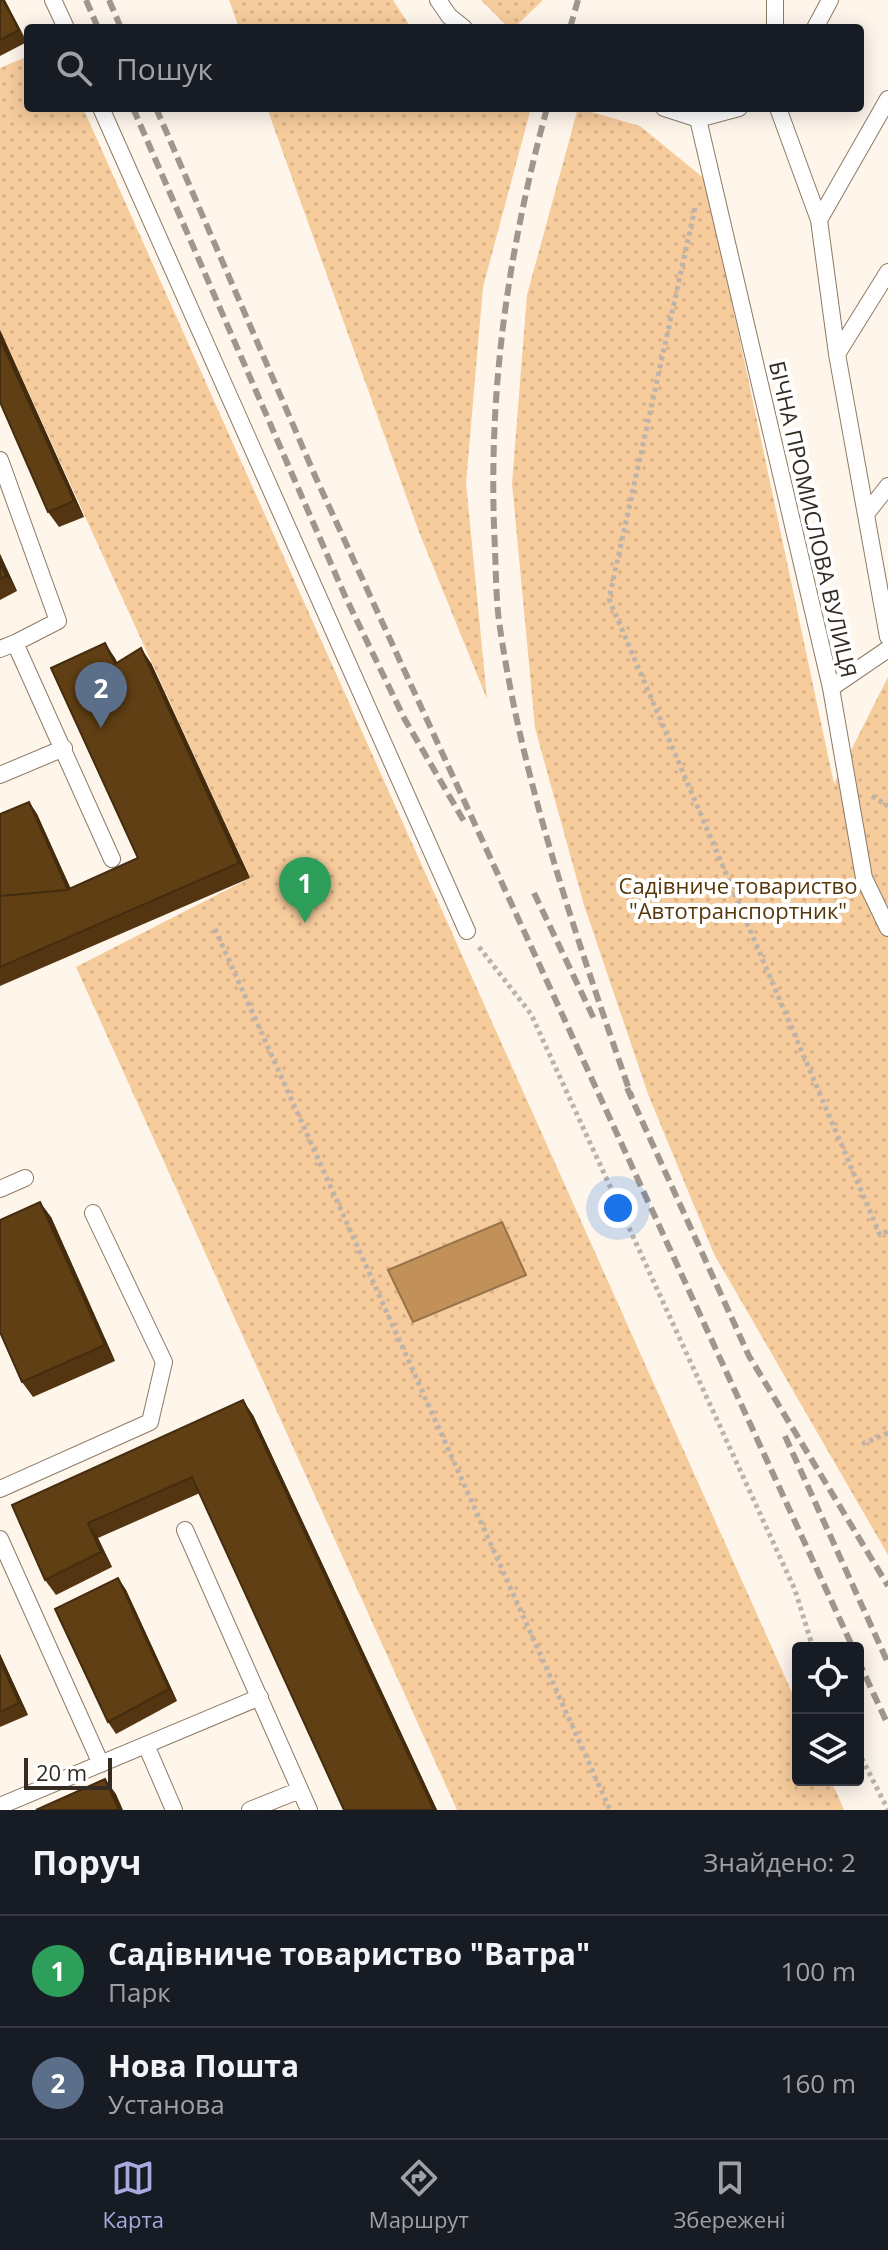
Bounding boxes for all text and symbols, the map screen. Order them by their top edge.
search box [24,24,864,112]
icon: search [52,46,96,90]
text: Пошук [116,48,213,89]
street label: БІЧНА ПРОМИСЛОВА ВУЛИЦЯ [763,358,865,680]
pin: 2 [75,662,127,728]
pin: 1 [279,857,331,923]
park label: Садівниче товариство "Автотранспортник" [619,870,857,925]
your location [598,1188,638,1228]
map controls [792,1642,864,1786]
button: locate [792,1642,864,1714]
button: layers [792,1714,864,1786]
scale bar [24,1754,112,1790]
text: 20 m [36,1757,87,1787]
text: Поруч [32,1839,142,1885]
text: Знайдено: 2 [703,1844,856,1880]
text: Садівниче товариство "Ватра" [108,1933,590,1974]
text: 1 [51,1953,65,1989]
text: 100 m [781,1953,856,1989]
text: Парк [108,1974,171,2010]
text: Нова Пошта [108,2045,299,2086]
text: 2 [51,2065,65,2101]
text: 160 m [781,2065,856,2101]
text: Установа [108,2086,225,2122]
tab: Карта [102,2156,164,2234]
tab: Маршрут [369,2156,469,2234]
tab: Збережені [674,2156,786,2234]

